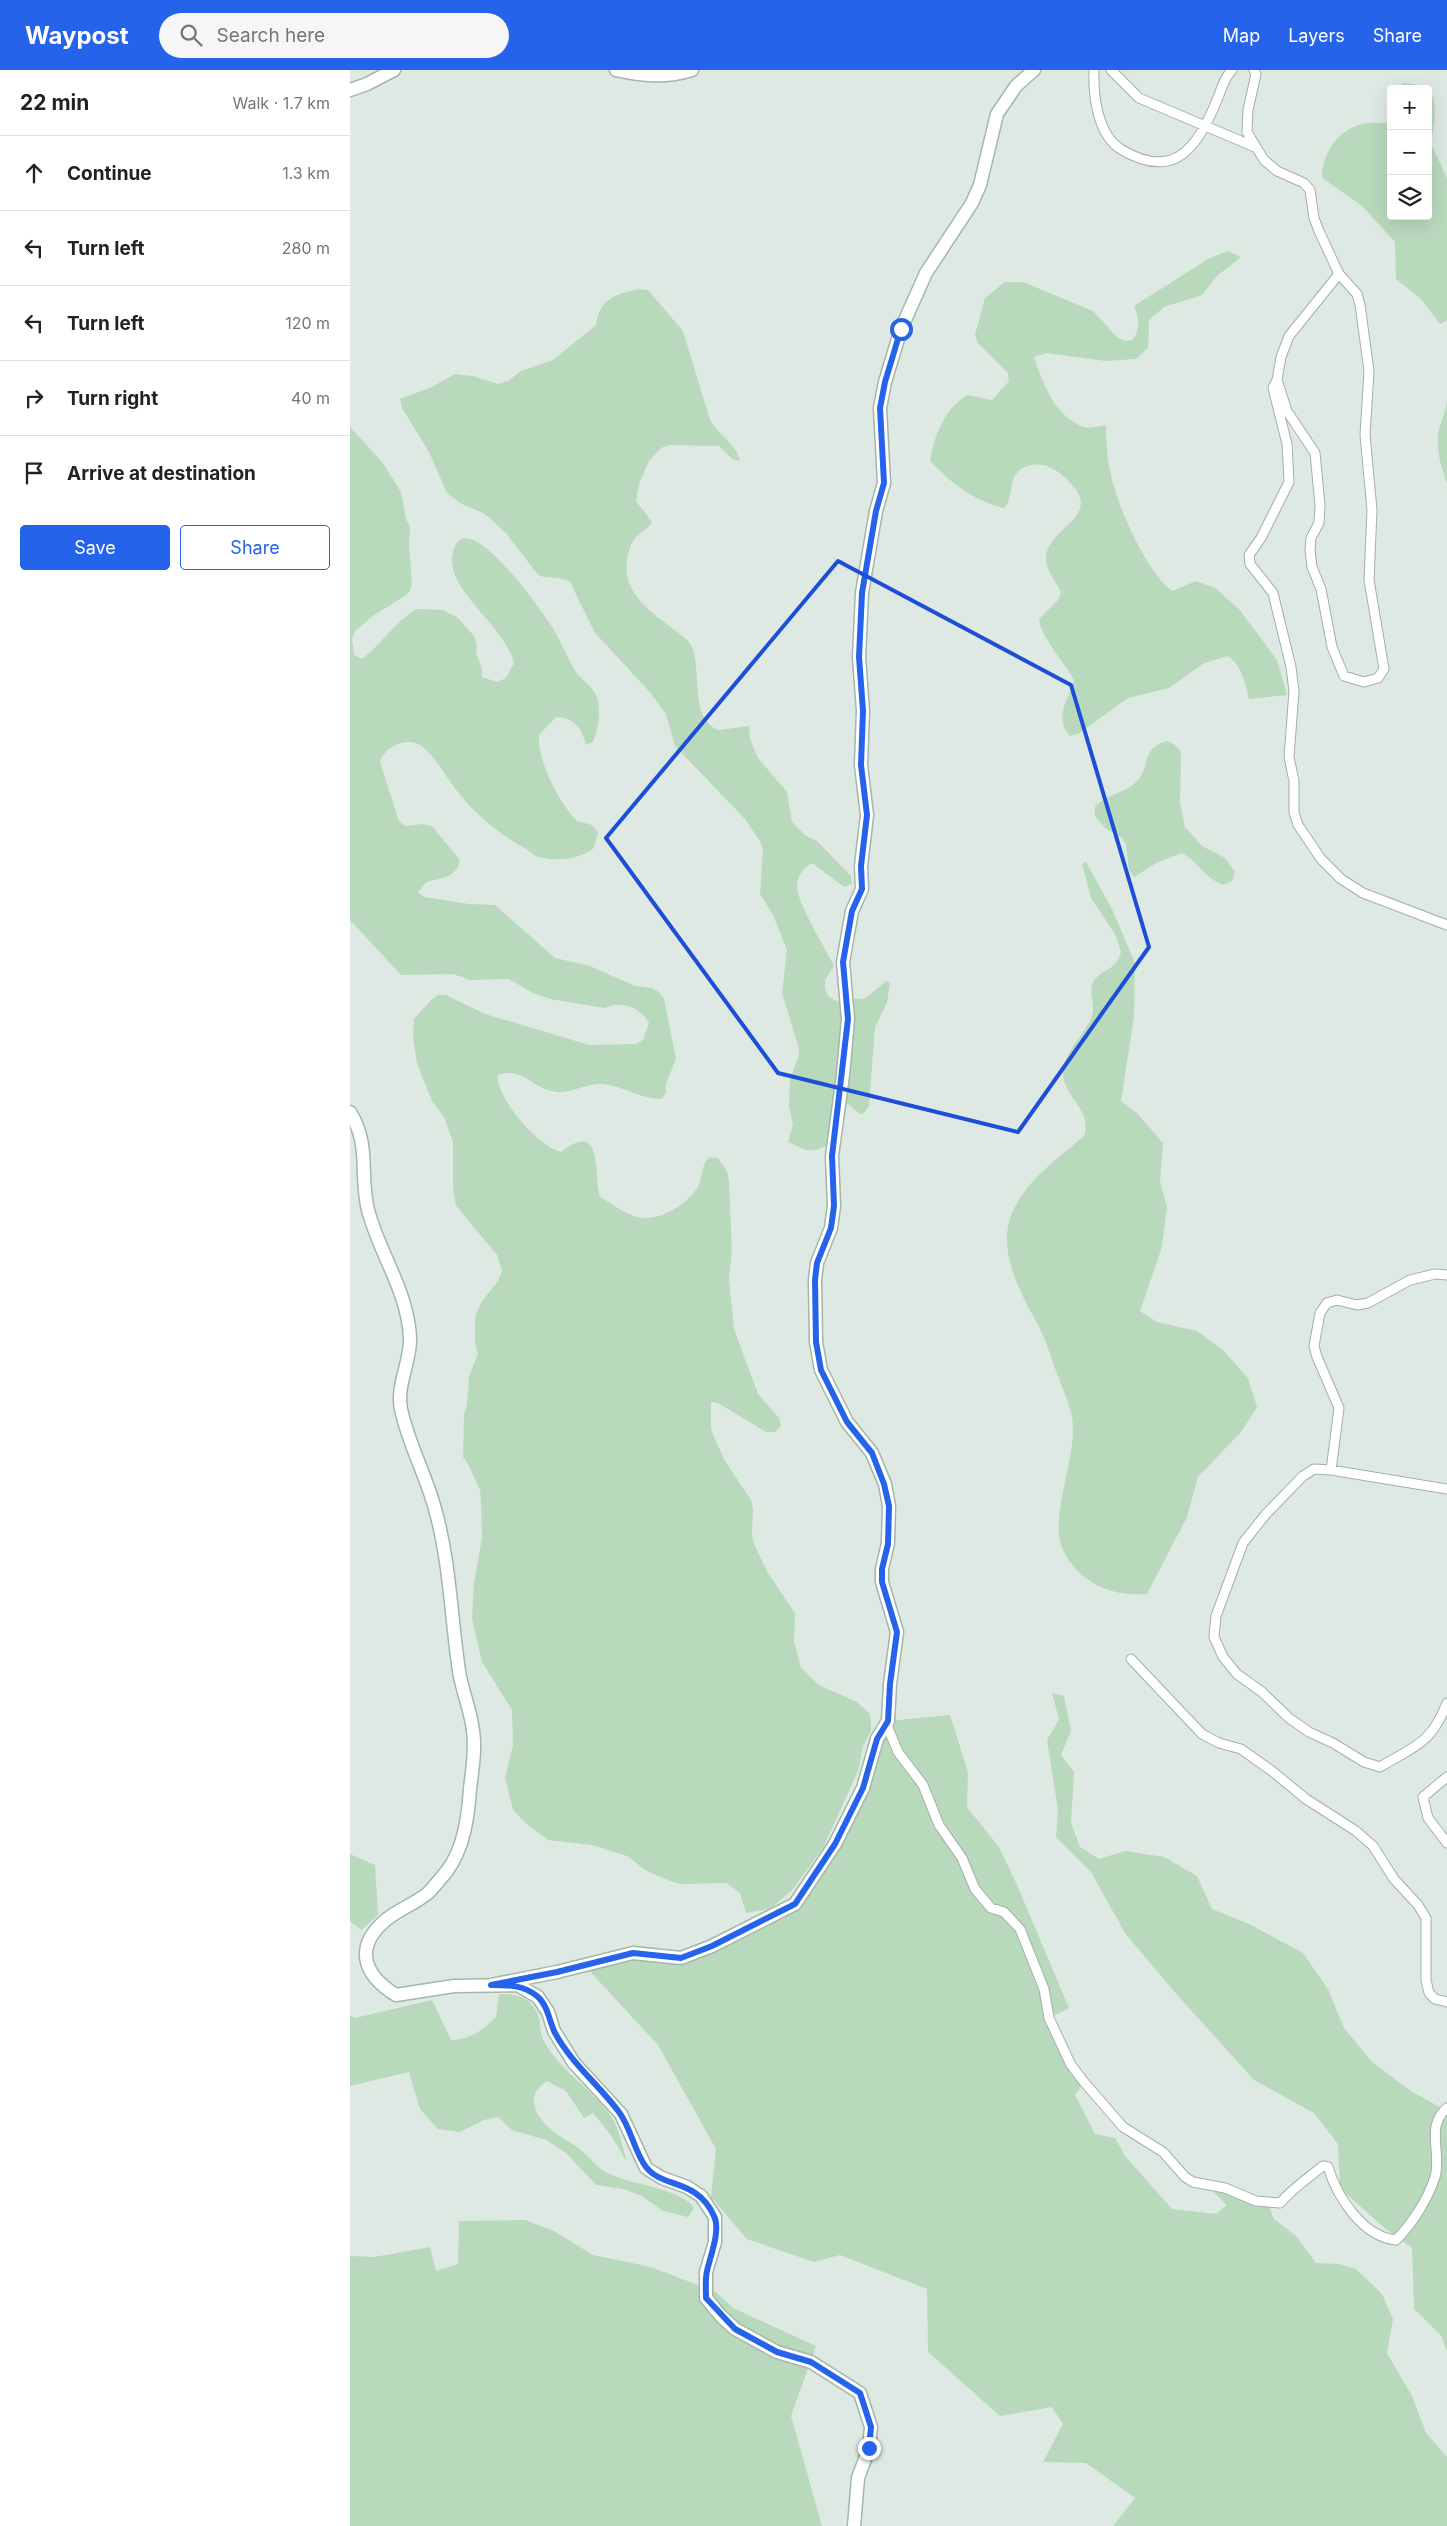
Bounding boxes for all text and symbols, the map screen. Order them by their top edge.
search box [159,13,509,58]
text: Waypost [25,21,129,50]
icon: search [177,21,205,49]
text: Search here [217,24,325,47]
text: Map [1223,25,1260,46]
text: Layers [1288,25,1345,46]
text: Share [1373,25,1422,46]
map controls [1387,85,1432,220]
button: + [1387,85,1432,130]
text: 22 min [20,90,89,115]
text: Walk · 1.7 km [233,93,330,113]
button: − [1387,130,1432,175]
icon: ahead [20,159,48,187]
text: Continue [67,162,152,185]
text: 1.3 km [282,163,330,183]
button: layers [1387,175,1432,220]
icon: left [20,234,48,262]
text: Turn left [67,237,145,260]
text: 280 m [282,238,330,258]
icon: left [20,309,48,337]
text: Turn left [67,312,145,335]
text: 120 m [285,313,330,333]
route start [890,318,913,341]
icon: right [20,384,48,412]
text: Turn right [67,387,158,410]
text: 40 m [291,388,330,408]
icon: arrive [20,459,48,487]
text: Arrive at destination [67,462,256,485]
button: Save [20,525,170,570]
button: Share [180,525,330,570]
route end [858,2437,881,2460]

